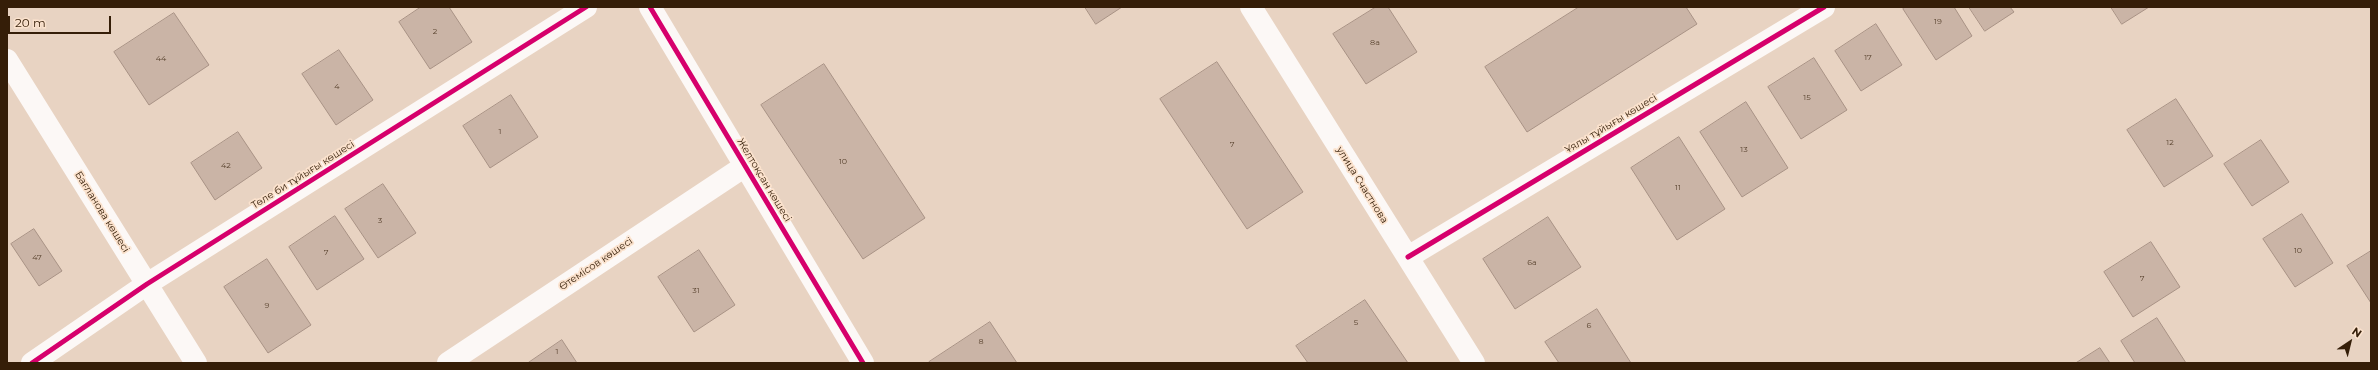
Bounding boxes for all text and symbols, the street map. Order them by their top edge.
scale bar [10,8,113,34]
text: 20 m [15,15,46,30]
house number: 19 [1934,17,1942,27]
house number: 2 [433,27,437,37]
house number: 8а [1370,38,1380,48]
house number: 17 [1864,53,1872,63]
house number: 44 [156,54,166,64]
house number: 4 [334,82,340,92]
street label: Ұялы тұйығы көшесі [1563,92,1659,156]
house number: 15 [1803,93,1811,103]
house number: 1 [499,127,501,137]
street label: Желтоқсан көшесі [734,136,794,224]
street label: Төле би тұйығы көшесі [249,138,357,212]
house number: 12 [2166,138,2174,148]
house number: 7 [1230,140,1234,150]
street label: улица Счастнова [1334,145,1390,225]
house number: 13 [1740,145,1748,155]
house number: 10 [839,157,847,167]
house number: 42 [221,161,231,171]
street label: Бағланова көшесі [72,169,132,255]
house number: 11 [1675,183,1681,193]
house number: 3 [378,216,382,226]
street label: Өтемісов көшесі [557,235,635,293]
house number: 10 [2294,246,2302,256]
house number: 7 [324,248,328,258]
house number: 47 [32,253,42,263]
house number: 6а [1527,258,1537,268]
house number: 7 [2140,274,2144,284]
house number: 31 [692,286,700,296]
house number: 9 [265,301,269,311]
house number: 5 [1354,318,1358,328]
house number: 6 [1587,321,1591,331]
north arrow [2330,322,2370,362]
text: N [2349,324,2365,340]
house number: 8 [978,337,984,347]
house number: 1 [556,347,558,357]

